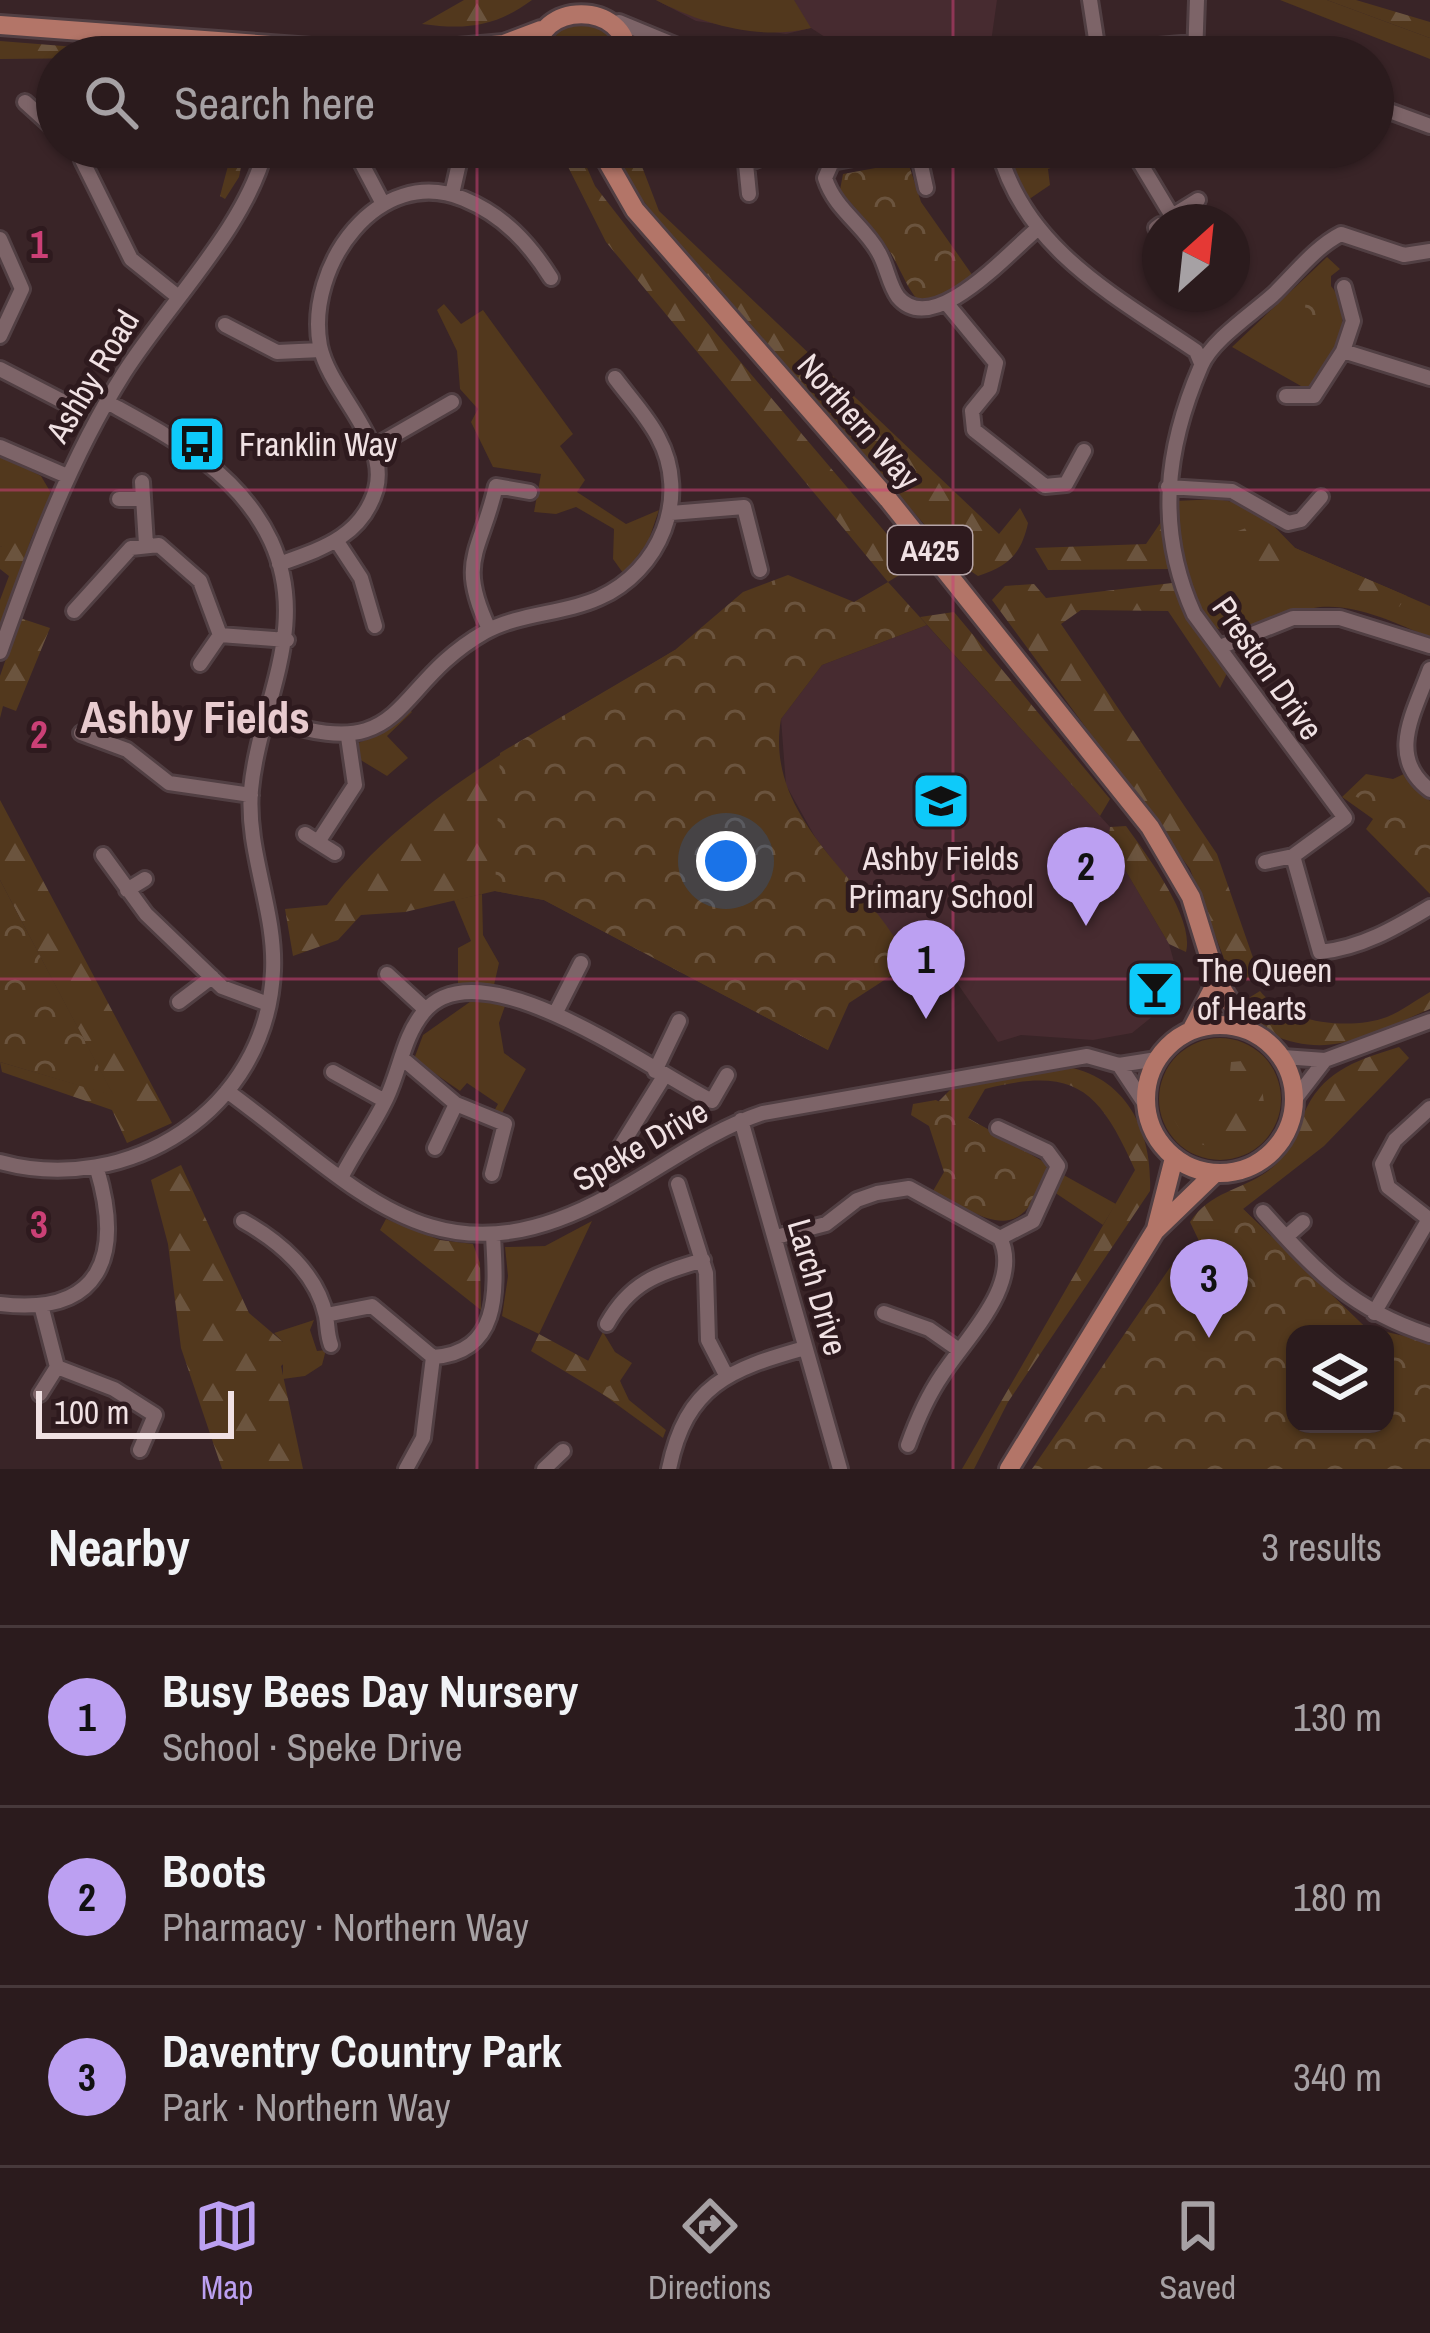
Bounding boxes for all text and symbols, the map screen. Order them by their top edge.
search box [36,36,1394,168]
icon: search [78,69,144,135]
text: Search here [174,72,375,133]
north arrow [1142,204,1250,312]
text: 1 [30,218,48,270]
street label: Ashby Road [35,301,149,451]
street label: Northern Way [788,344,930,498]
bus stop icon: Franklin Way [166,413,228,475]
place label: Franklin Way [239,422,398,466]
road number: A425 [888,526,972,574]
street label: Preston Drive [1203,588,1333,748]
district label: Ashby Fields [80,686,310,747]
text: 2 [30,708,48,760]
school or university icon: Ashby Fields Primary School [910,770,972,832]
pin: 2 [1047,827,1125,926]
your location [696,831,756,891]
place label: Ashby Fields Primary School [849,836,1033,918]
pin: 1 [887,920,965,1019]
place label: The Queen of Hearts [1197,948,1332,1030]
bar icon: The Queen of Hearts [1124,958,1186,1020]
street label: Speke Drive [565,1089,715,1201]
text: 3 [30,1198,48,1250]
street label: Larch Drive [778,1214,858,1360]
pin: 3 [1170,1239,1248,1338]
map controls [1286,1325,1394,1433]
button: layers [1286,1325,1394,1433]
scale bar [36,1385,234,1438]
text: 100 m [54,1390,129,1434]
text: Nearby [48,1513,190,1582]
text: 3 results [1261,1521,1382,1573]
text: Busy Bees Day Nursery [162,1660,578,1721]
text: 1 [78,1691,96,1743]
text: 130 m [1293,1691,1382,1743]
text: School · Speke Drive [162,1721,462,1773]
text: Boots [162,1840,267,1901]
text: 2 [78,1871,96,1923]
text: 180 m [1293,1871,1382,1923]
text: Pharmacy · Northern Way [162,1901,529,1953]
text: Daventry Country Park [162,2020,562,2081]
text: 3 [78,2051,96,2103]
text: 340 m [1293,2051,1382,2103]
text: Park · Northern Way [162,2081,451,2133]
tab: Map [194,2193,260,2309]
tab: Directions [648,2193,771,2309]
tab: Saved [1159,2193,1236,2309]

